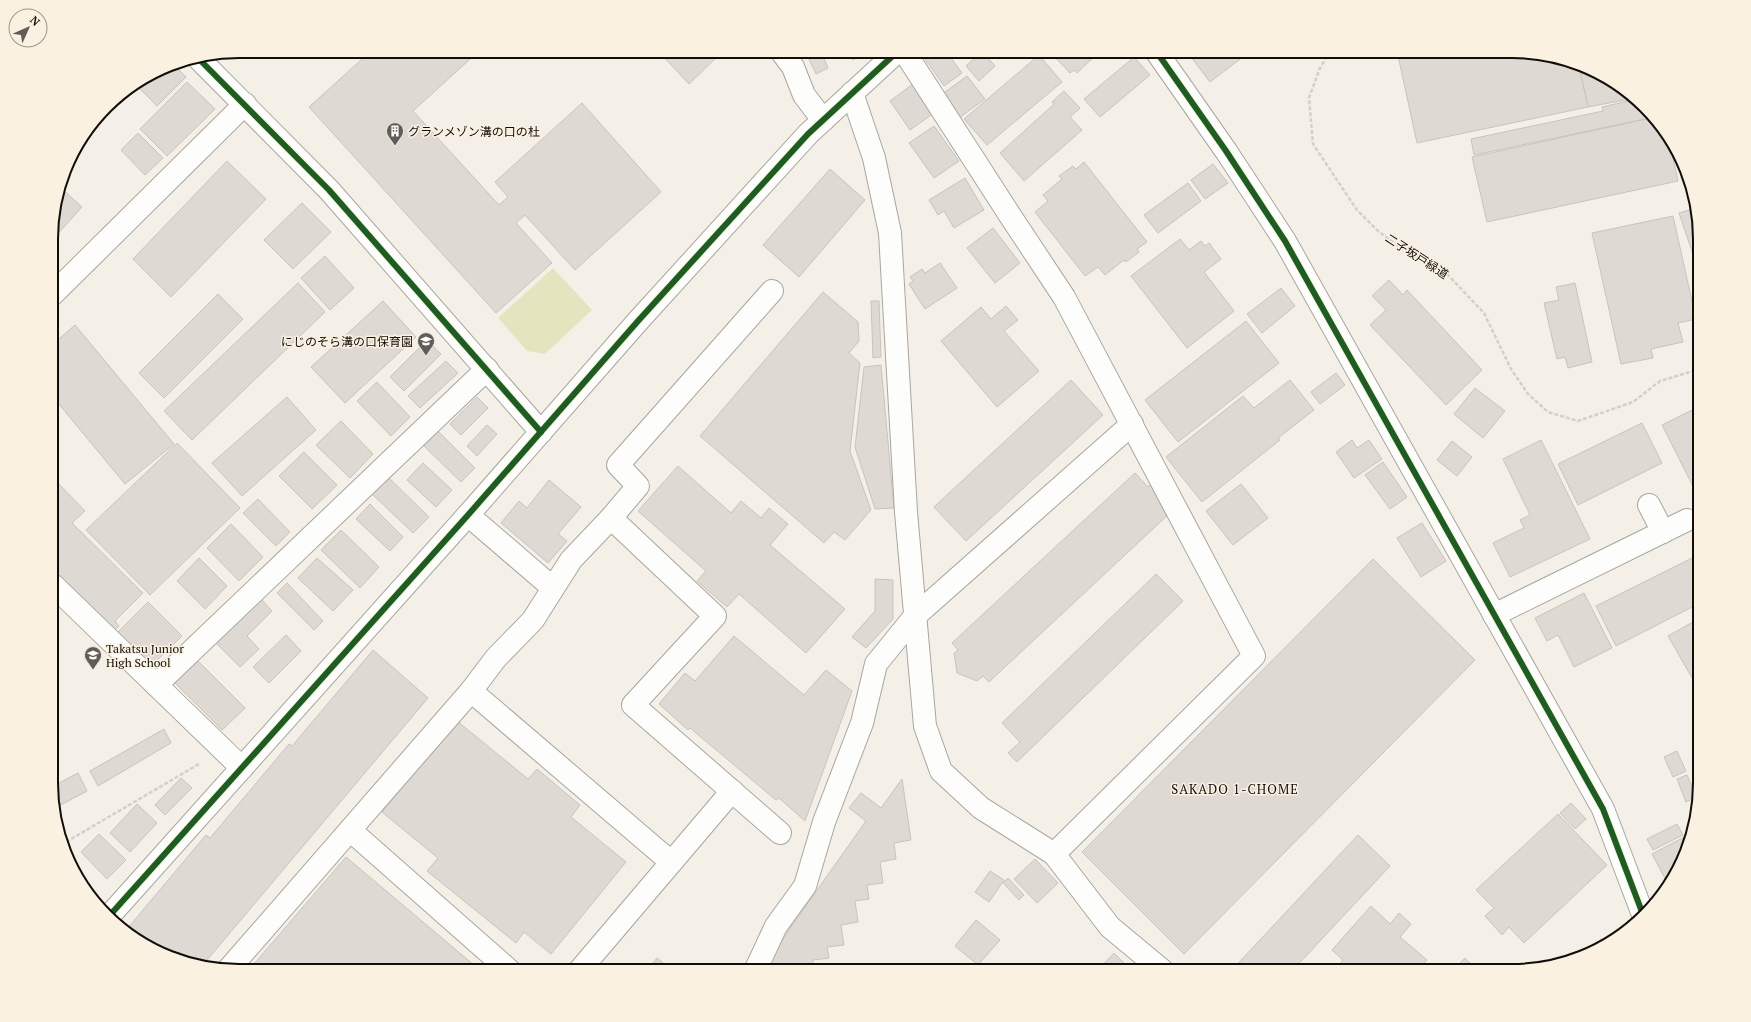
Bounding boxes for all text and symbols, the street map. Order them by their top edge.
north arrow [8,8,48,48]
text: N [27,13,43,29]
building icon: グランメゾン溝の口の杜 [385,121,405,146]
place label: グランメゾン溝の口の杜 [408,124,540,139]
street label: 二子坂戸緑道 [1383,230,1451,282]
school or university icon: にじのそら溝の口保育園 [416,331,436,356]
place label: にじのそら溝の口保育園 [281,334,413,349]
place label: Takatsu Junior High School [106,641,184,670]
school or university icon: Takatsu Junior High School [83,645,103,670]
district label: SAKADO 1-CHOME [1171,780,1299,798]

